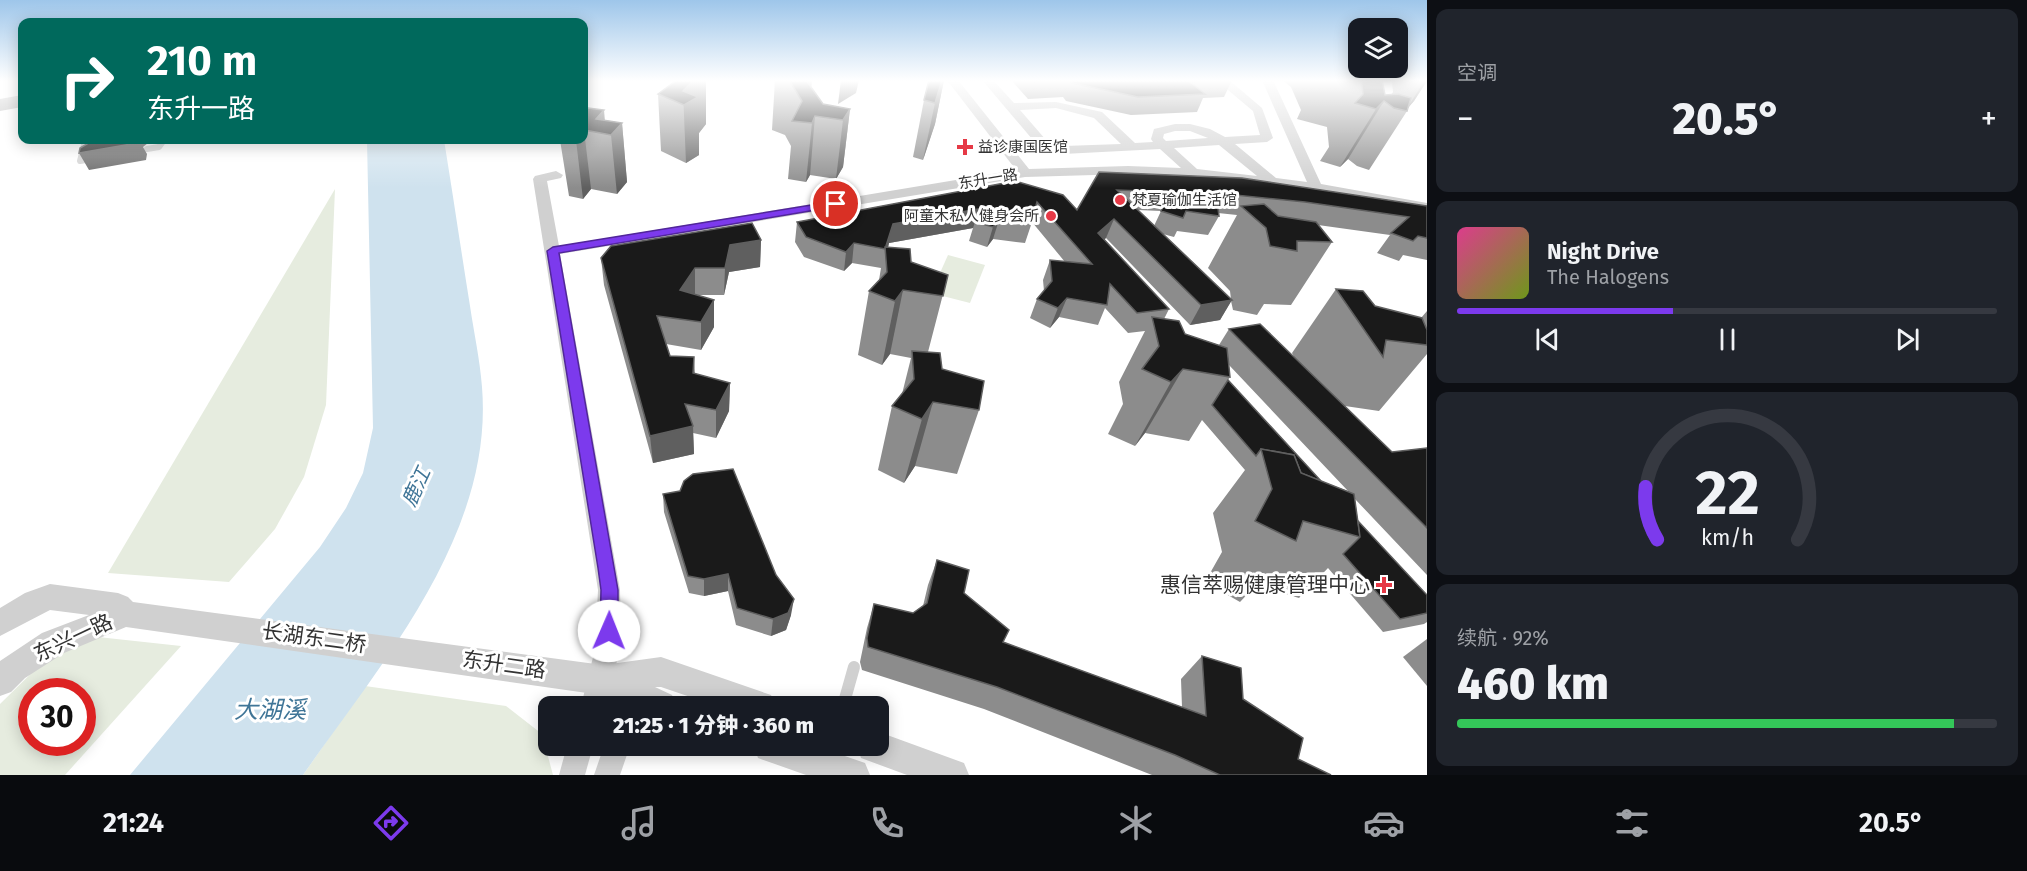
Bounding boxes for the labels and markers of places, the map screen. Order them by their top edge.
marker: 益诊康国医馆 [956,138,974,156]
place label: 益诊康国医馆 [978,138,1068,156]
pin [810,178,861,229]
place label: 梵夏瑜伽生活馆 [1132,191,1237,209]
marker: 梵夏瑜伽生活馆 [1113,193,1127,207]
place label: 阿童木私人健身会所 [904,207,1039,225]
marker: 阿童木私人健身会所 [1044,209,1058,223]
place label: 惠信萃赐健康管理中心 [1160,572,1370,598]
marker: 惠信萃赐健康管理中心 [1375,576,1393,594]

